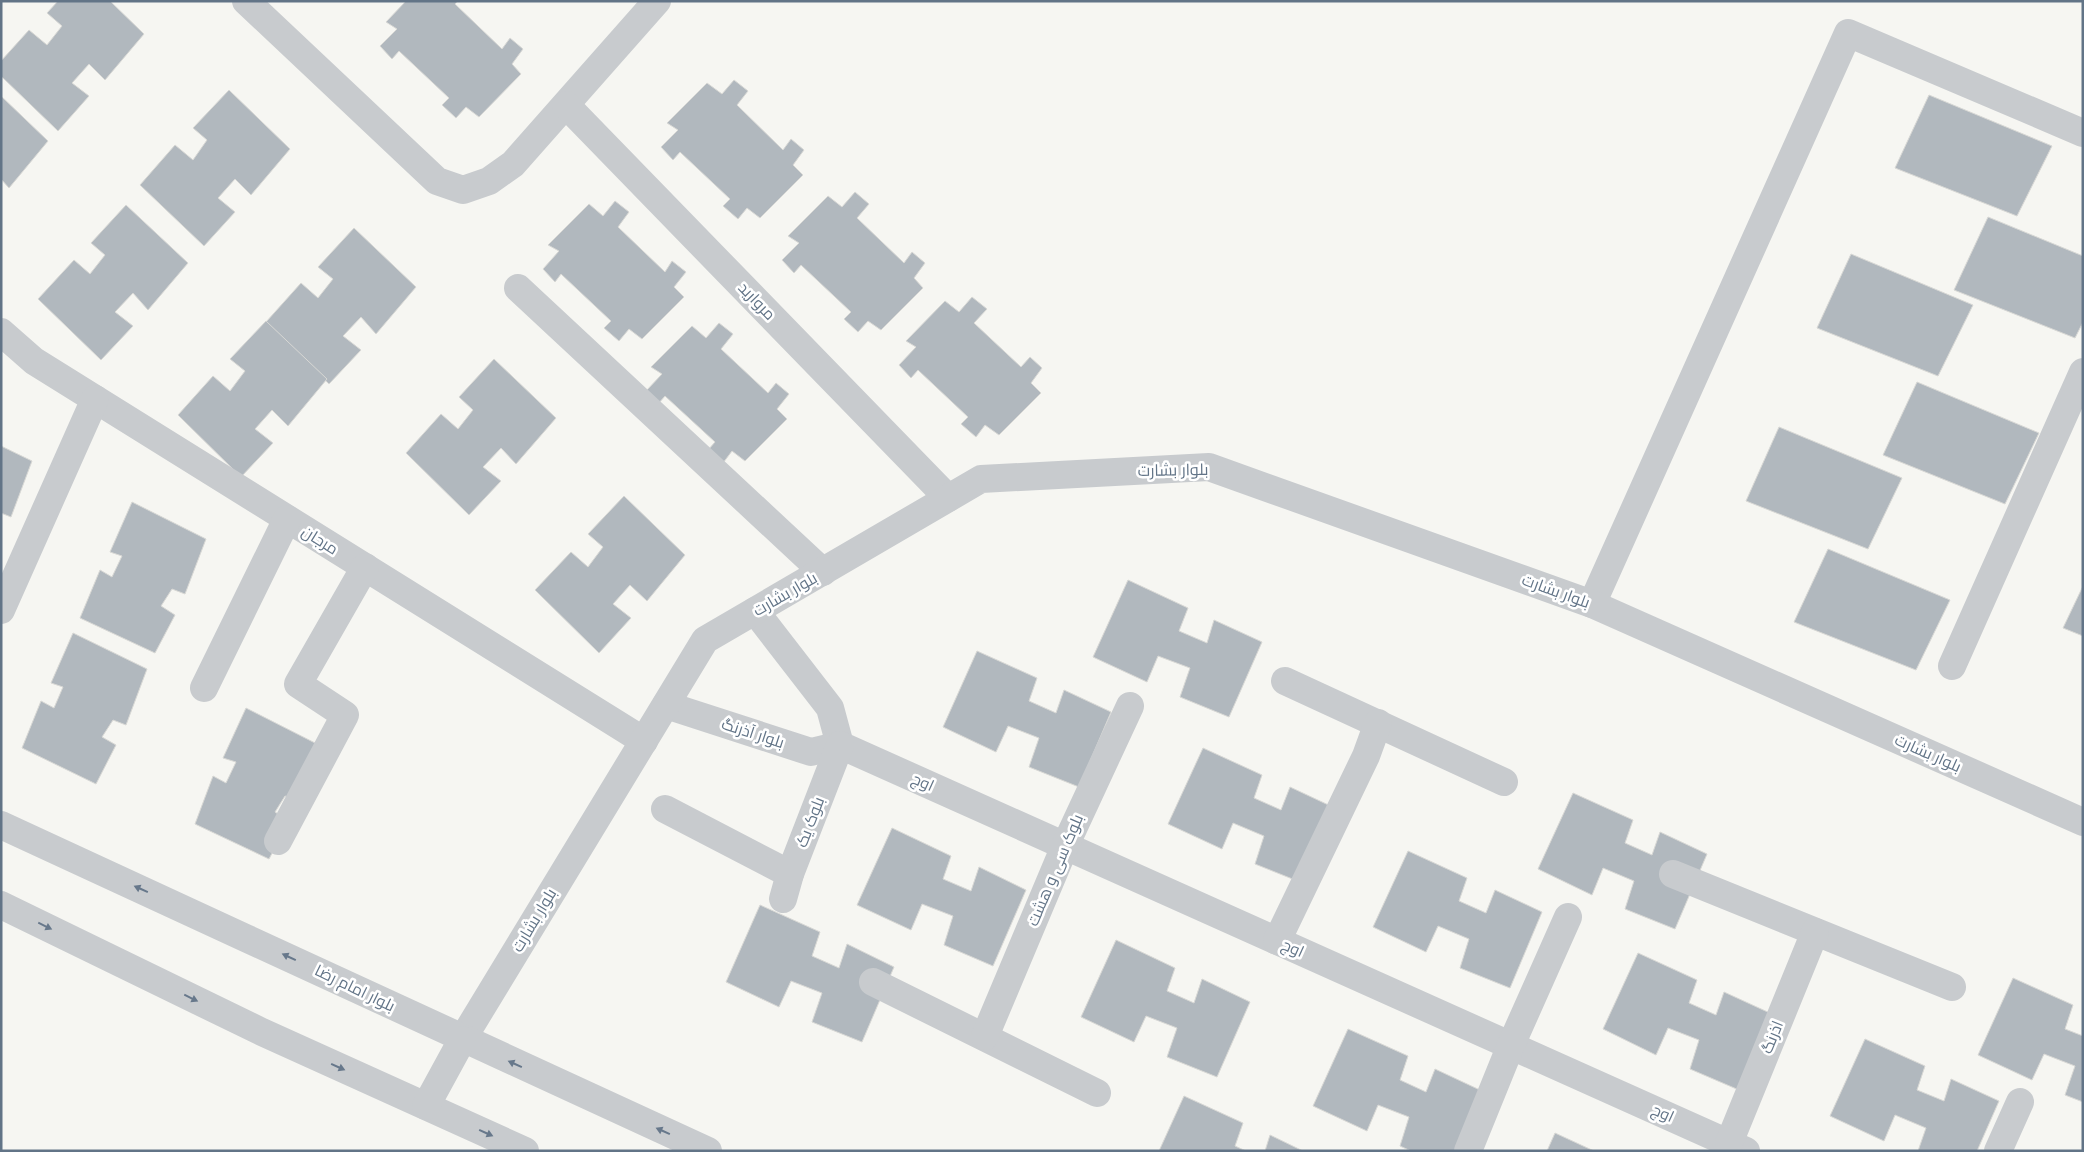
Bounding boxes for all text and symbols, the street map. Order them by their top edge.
street label: مروارید [733,277,781,325]
street label: بلوار بشارت [1137,458,1209,482]
street label: مرجان [297,520,343,560]
street label: بلوار بشارت [749,566,821,622]
street label: بلوار بشارت [1519,568,1593,614]
street label: بلوار آذرنگ [719,712,787,754]
street label: بلوار بشارت [1891,728,1965,778]
street label: اوج [908,767,938,797]
street label: بلوک یک [790,793,830,851]
street label: بلوک سی و هشت [1021,811,1089,929]
street label: بلوار بشارت [506,884,562,956]
one-way arrow [134,885,148,893]
one-way arrow [38,923,52,931]
street label: اوج [1278,933,1308,963]
one-way arrow [282,952,296,960]
street label: بلوار امام رضا [311,959,399,1017]
one-way arrow [184,994,198,1002]
street label: اذرنگ [1755,1017,1789,1057]
one-way arrow [508,1059,522,1067]
one-way arrow [331,1063,345,1071]
street label: اوج [1648,1098,1678,1128]
one-way arrow [656,1126,670,1134]
one-way arrow [479,1130,493,1138]

